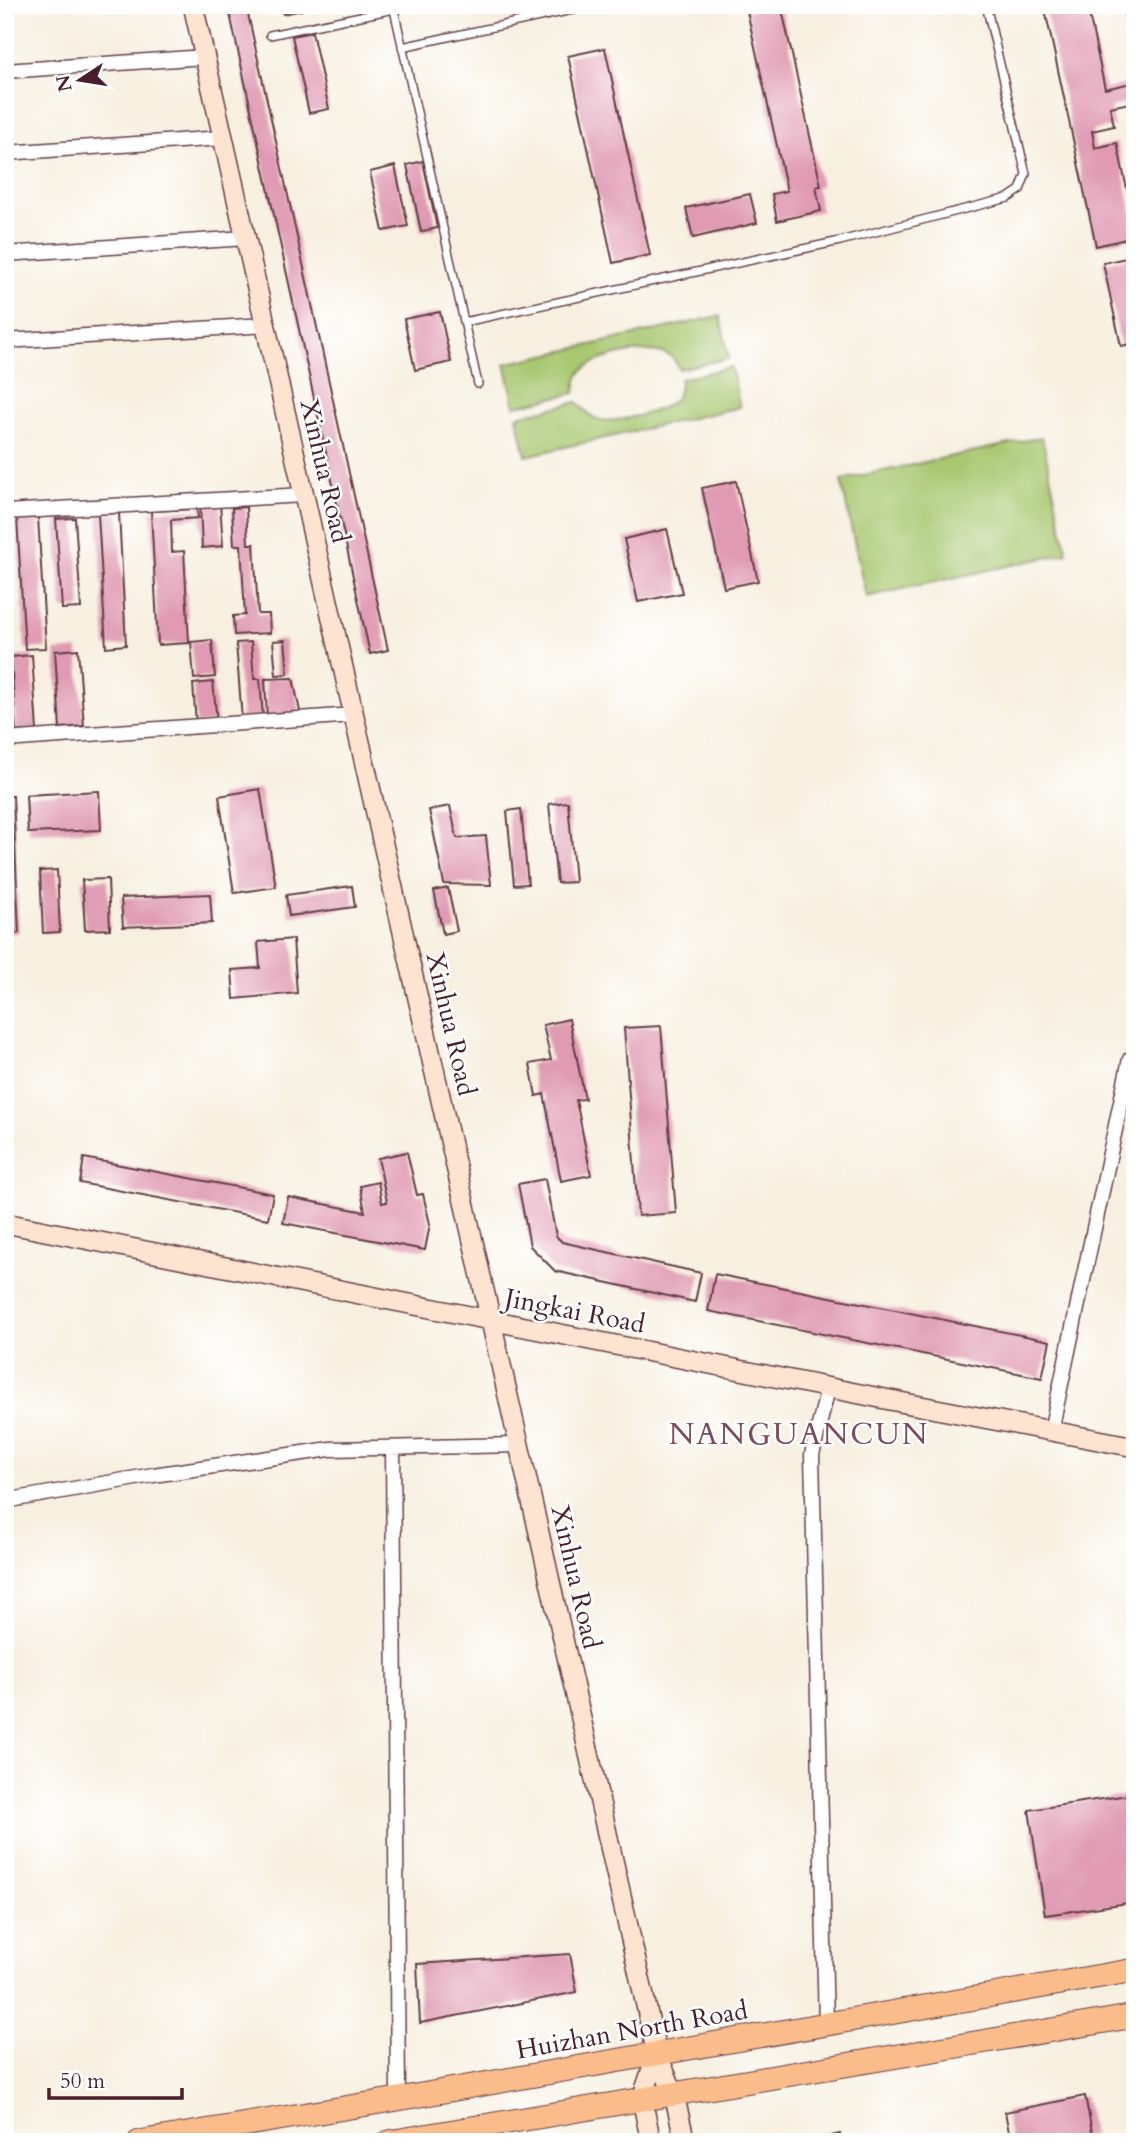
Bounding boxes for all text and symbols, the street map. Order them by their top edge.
north arrow [46,46,116,116]
text: N [50,72,79,94]
street label: Xinhua Road [291,396,359,546]
street label: Xinhua Road [417,949,485,1099]
street label: Jingkai Road [498,1280,648,1342]
district label: NANGUANCUN [669,1414,929,1455]
street label: Xinhua Road [542,1502,610,1652]
street label: Huizhan North Road [513,1992,751,2068]
scale bar [49,2056,182,2100]
text: 50 m [60,2067,105,2096]

